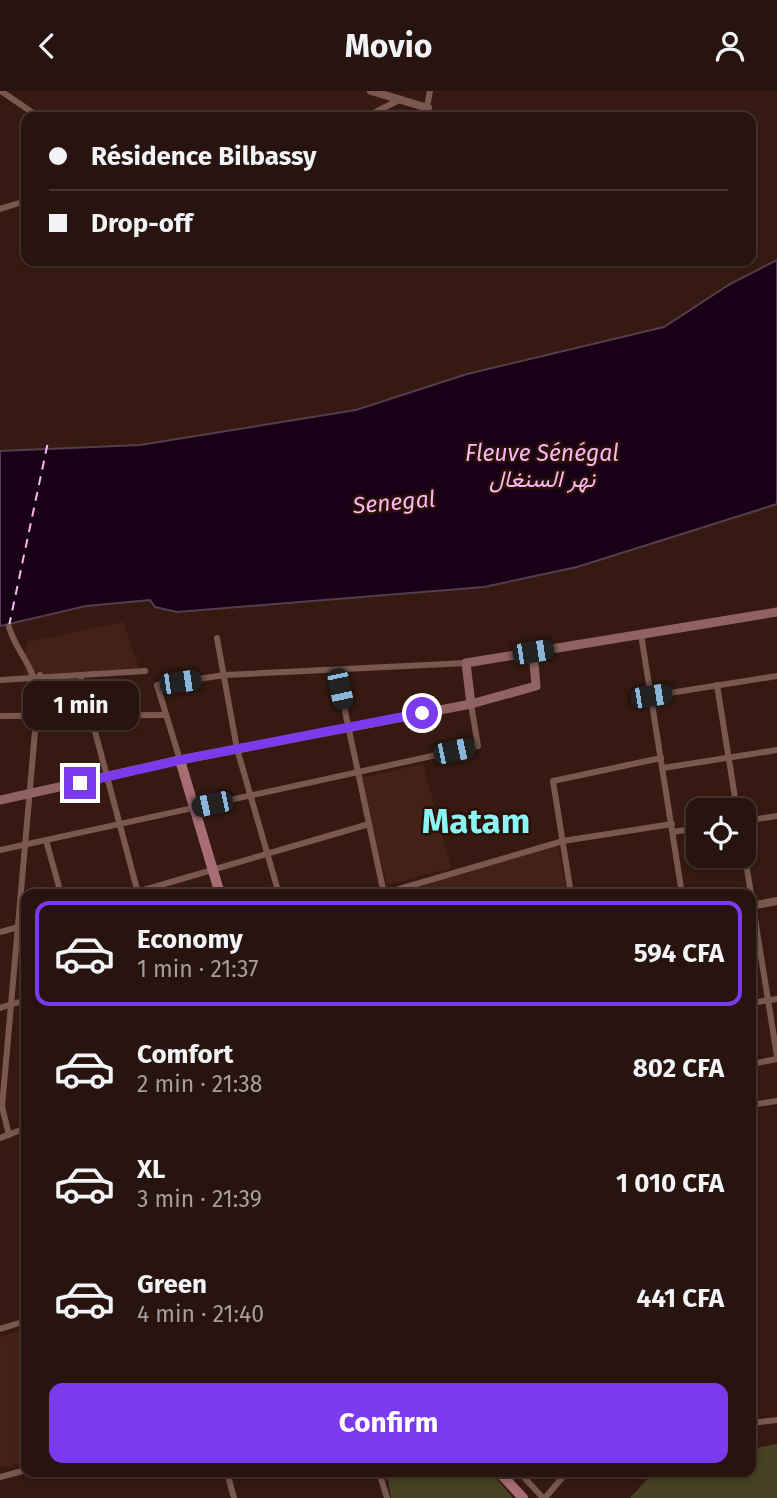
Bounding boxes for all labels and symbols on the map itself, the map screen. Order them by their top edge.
water label: Fleuve Sénégal نهر السنغال [465,439,619,494]
water label: Senegal [351,484,436,520]
car [511,638,556,666]
car [326,666,355,712]
car [158,669,203,695]
callout: 1 min [22,681,138,731]
car [629,682,674,710]
route start [406,697,438,729]
car [432,736,477,766]
route end [64,767,96,799]
car [190,789,235,819]
district label: Matam [422,800,530,842]

